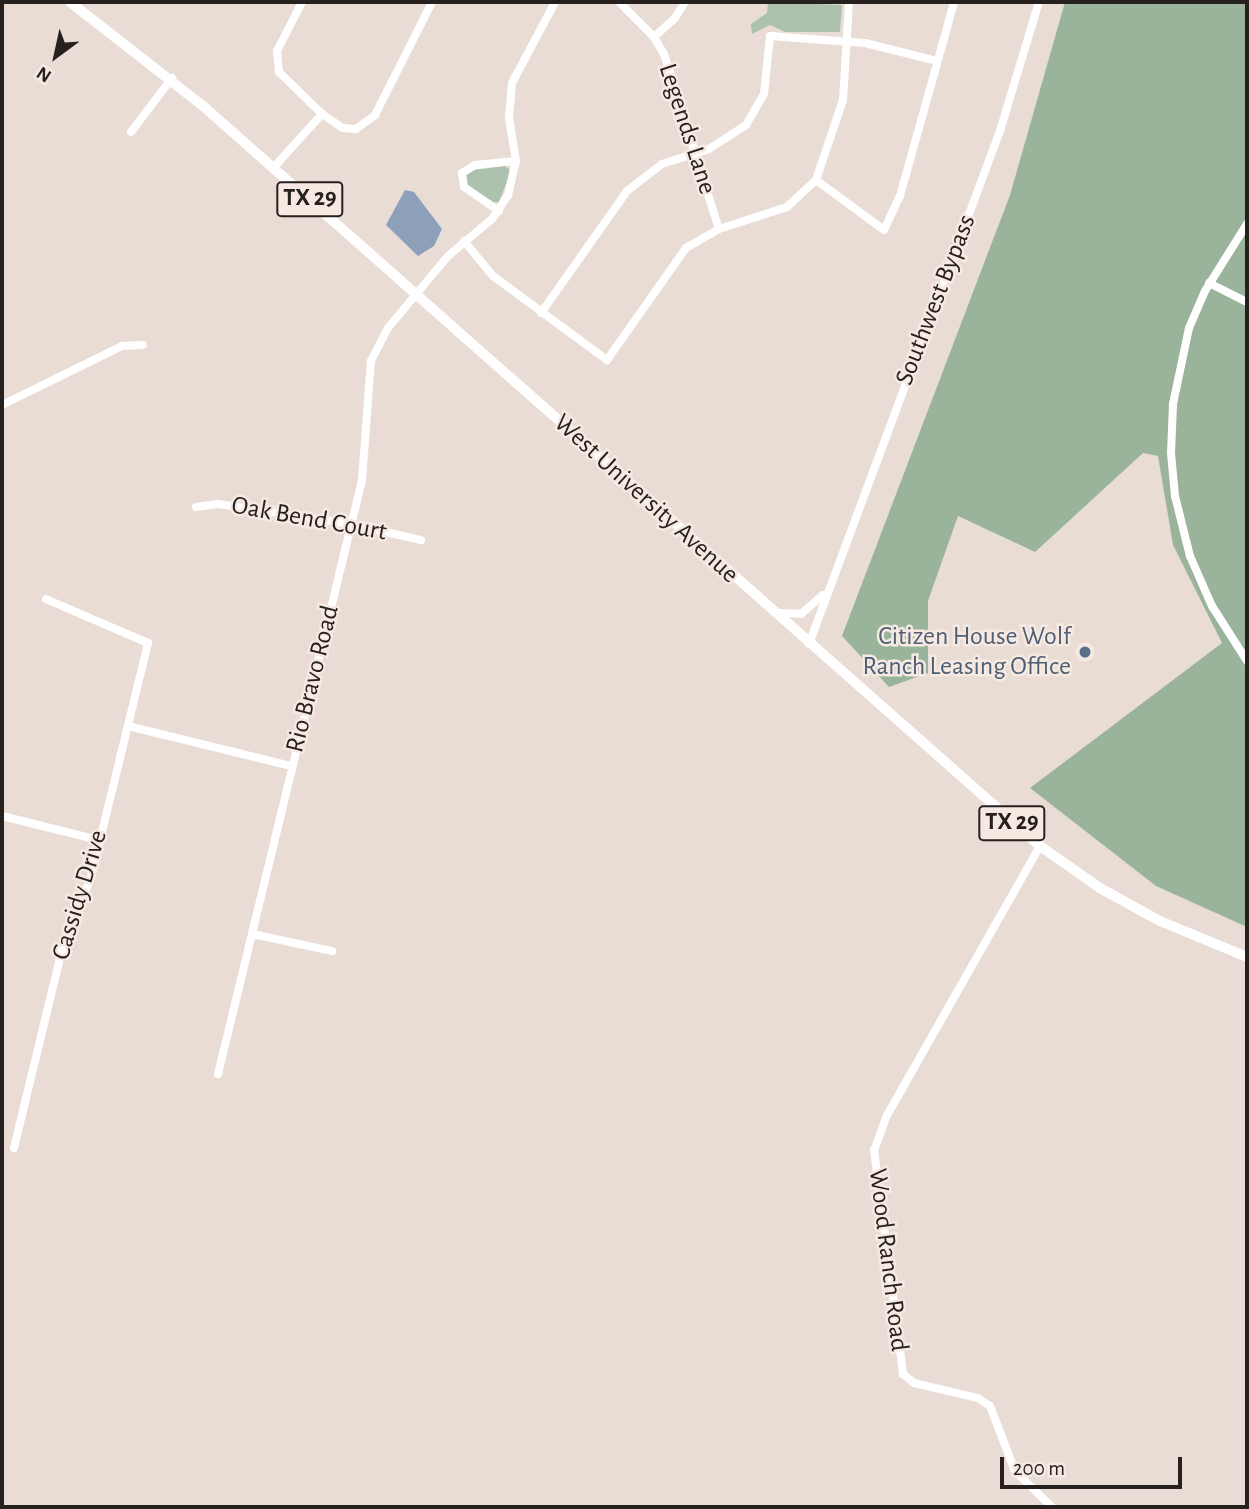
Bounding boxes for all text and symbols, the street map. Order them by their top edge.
north arrow [21,21,91,91]
street label: Legends Lane [651,60,723,198]
text: N [34,62,55,86]
road number: TX 29 [275,178,345,219]
street label: Southwest Bypass [889,210,983,390]
street label: West University Avenue [547,408,745,590]
street label: Oak Bend Court [229,490,389,548]
street label: Rio Bravo Road [280,602,346,756]
place label: Citizen House Wolf Ranch Leasing Office [863,621,1071,682]
marker: Citizen House Wolf Ranch Leasing Office [1077,644,1093,660]
road number: TX 29 [977,802,1047,844]
street label: Cassidy Drive [45,826,115,964]
street label: Wood Ranch Road [861,1167,915,1353]
scale bar [1004,1442,1186,1486]
text: 200 m [1013,1458,1065,1479]

